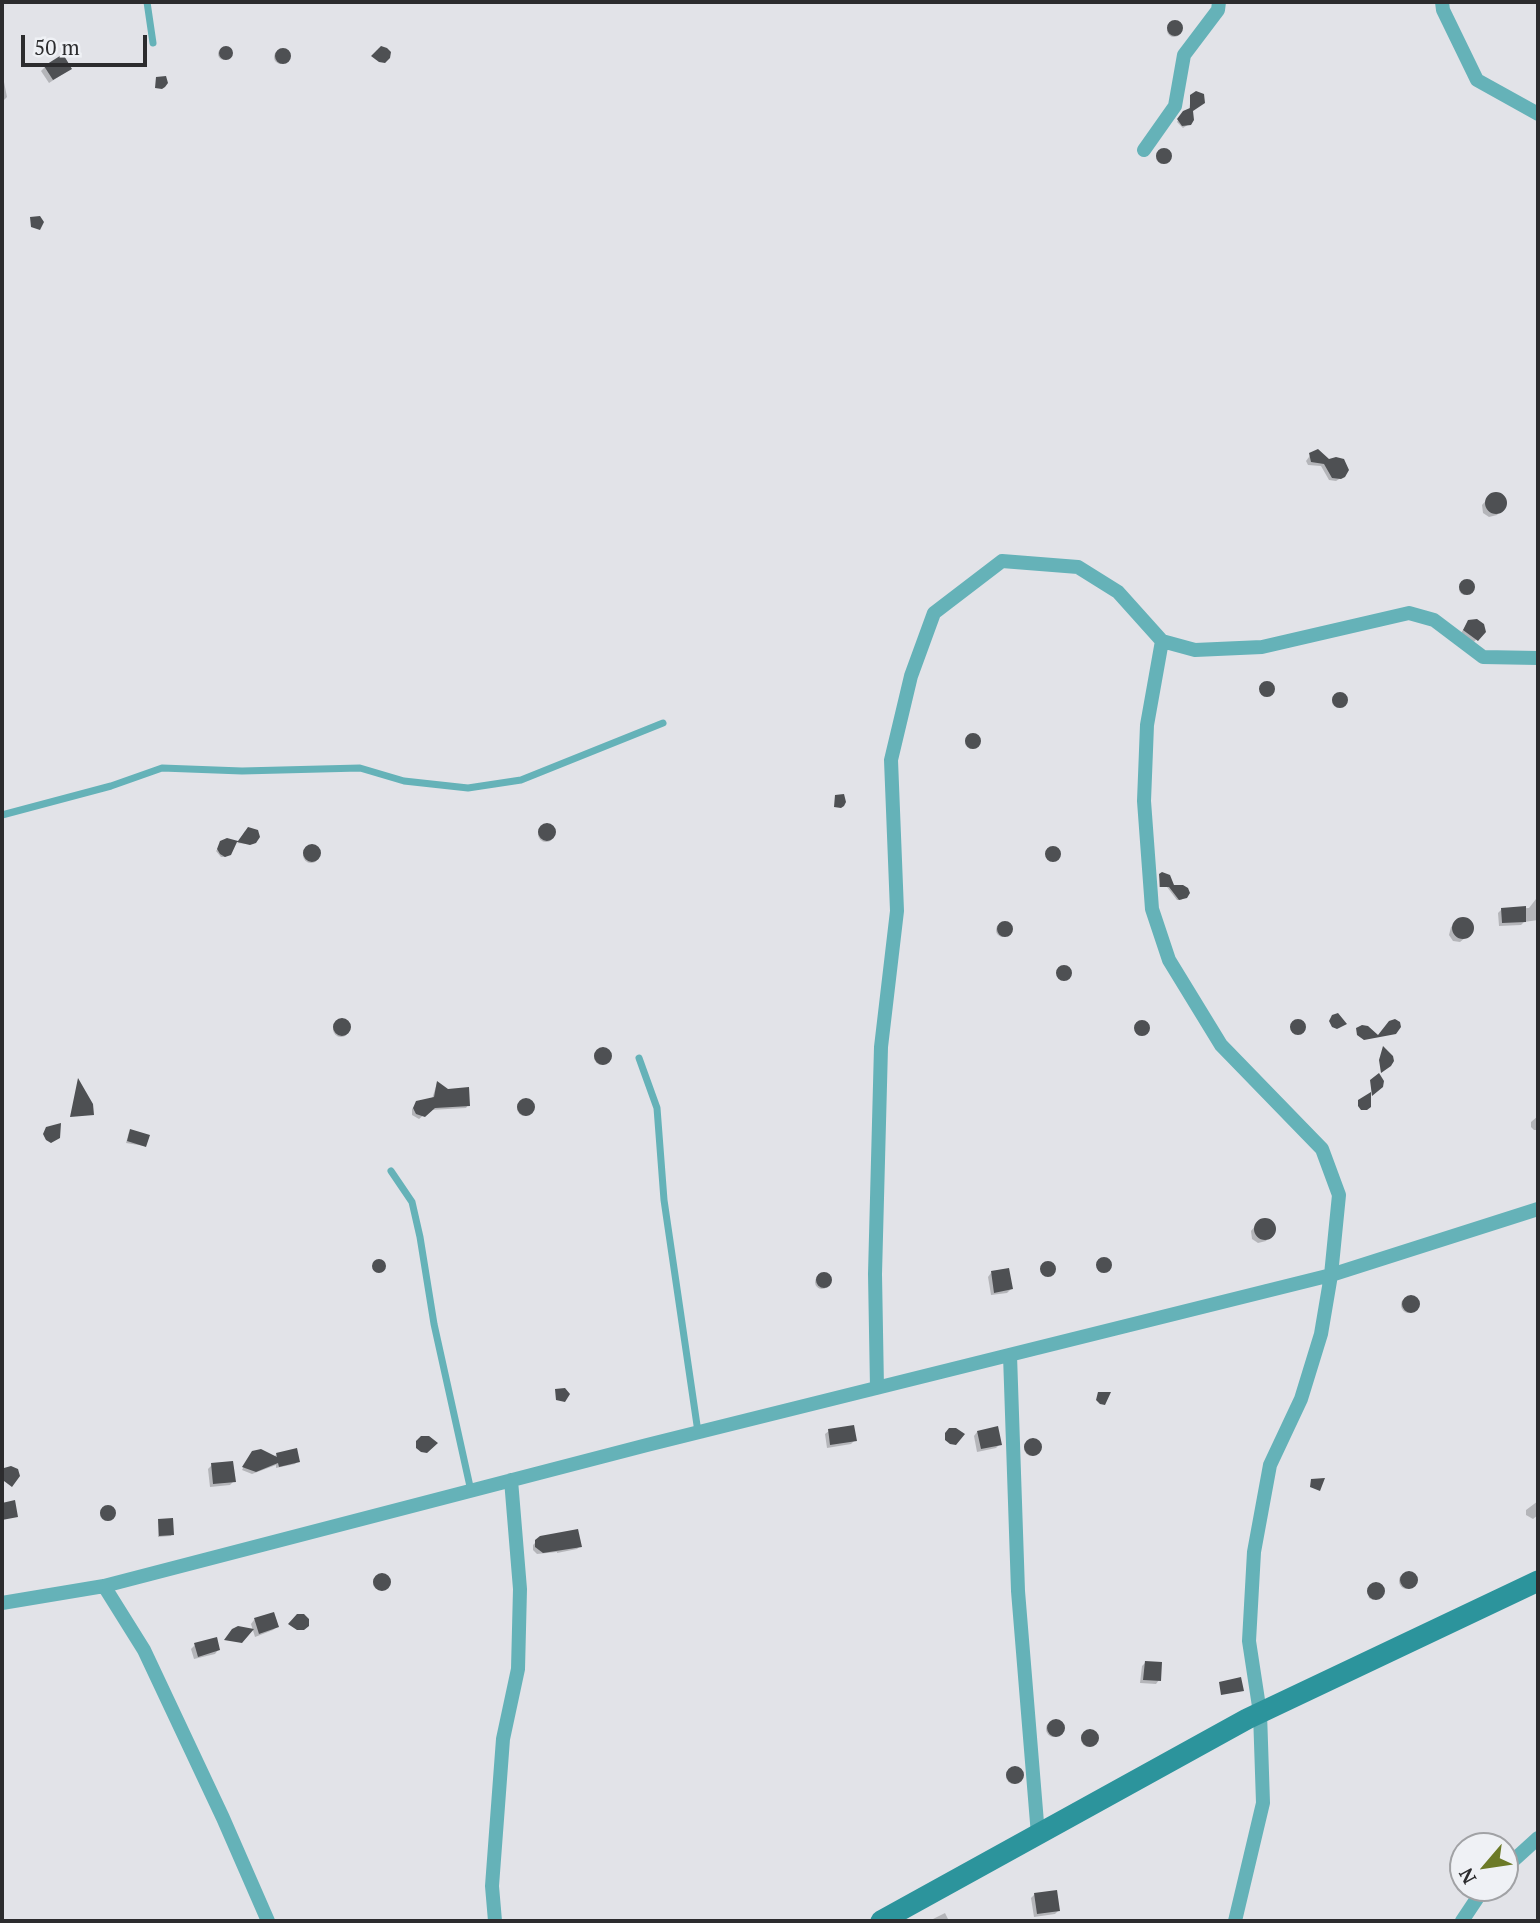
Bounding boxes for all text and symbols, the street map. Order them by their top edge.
scale bar [24,21,150,65]
text: 50 m [34,33,80,61]
north arrow [1449,1832,1519,1902]
text: N [1453,1864,1481,1889]

